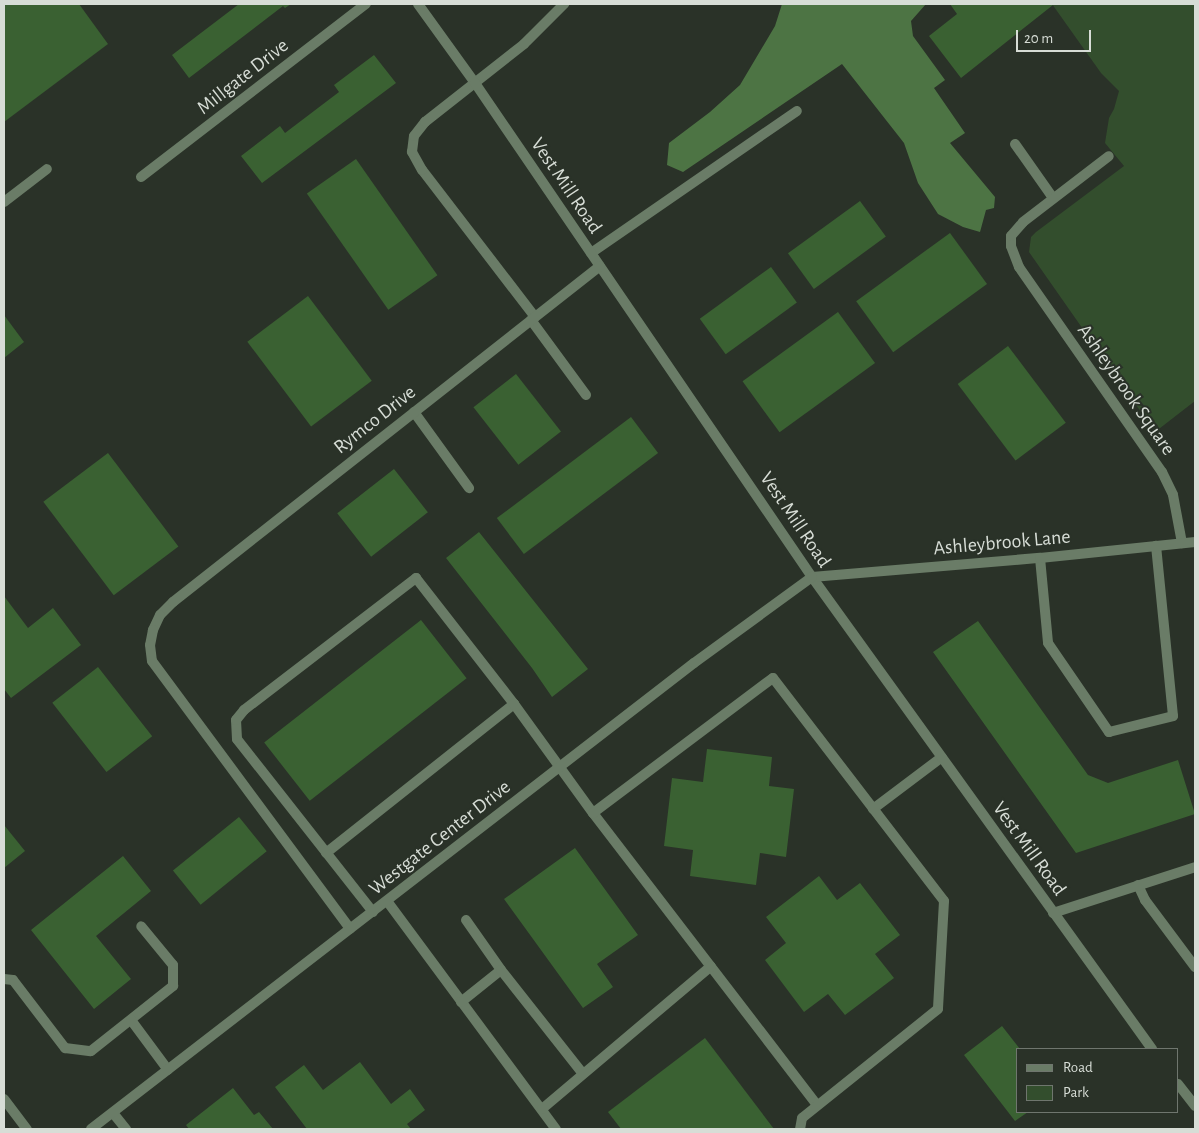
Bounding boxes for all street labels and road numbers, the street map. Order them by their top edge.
street label: Millgate Drive [192,34,294,120]
street label: Vest Mill Road [525,134,607,238]
street label: Ashleybrook Square [1072,320,1180,460]
street label: Rymco Drive [329,380,421,460]
street label: Vest Mill Road [754,468,836,572]
street label: Ashleybrook Lane [932,525,1072,561]
street label: Westgate Center Drive [364,775,516,901]
street label: Vest Mill Road [987,797,1071,901]

